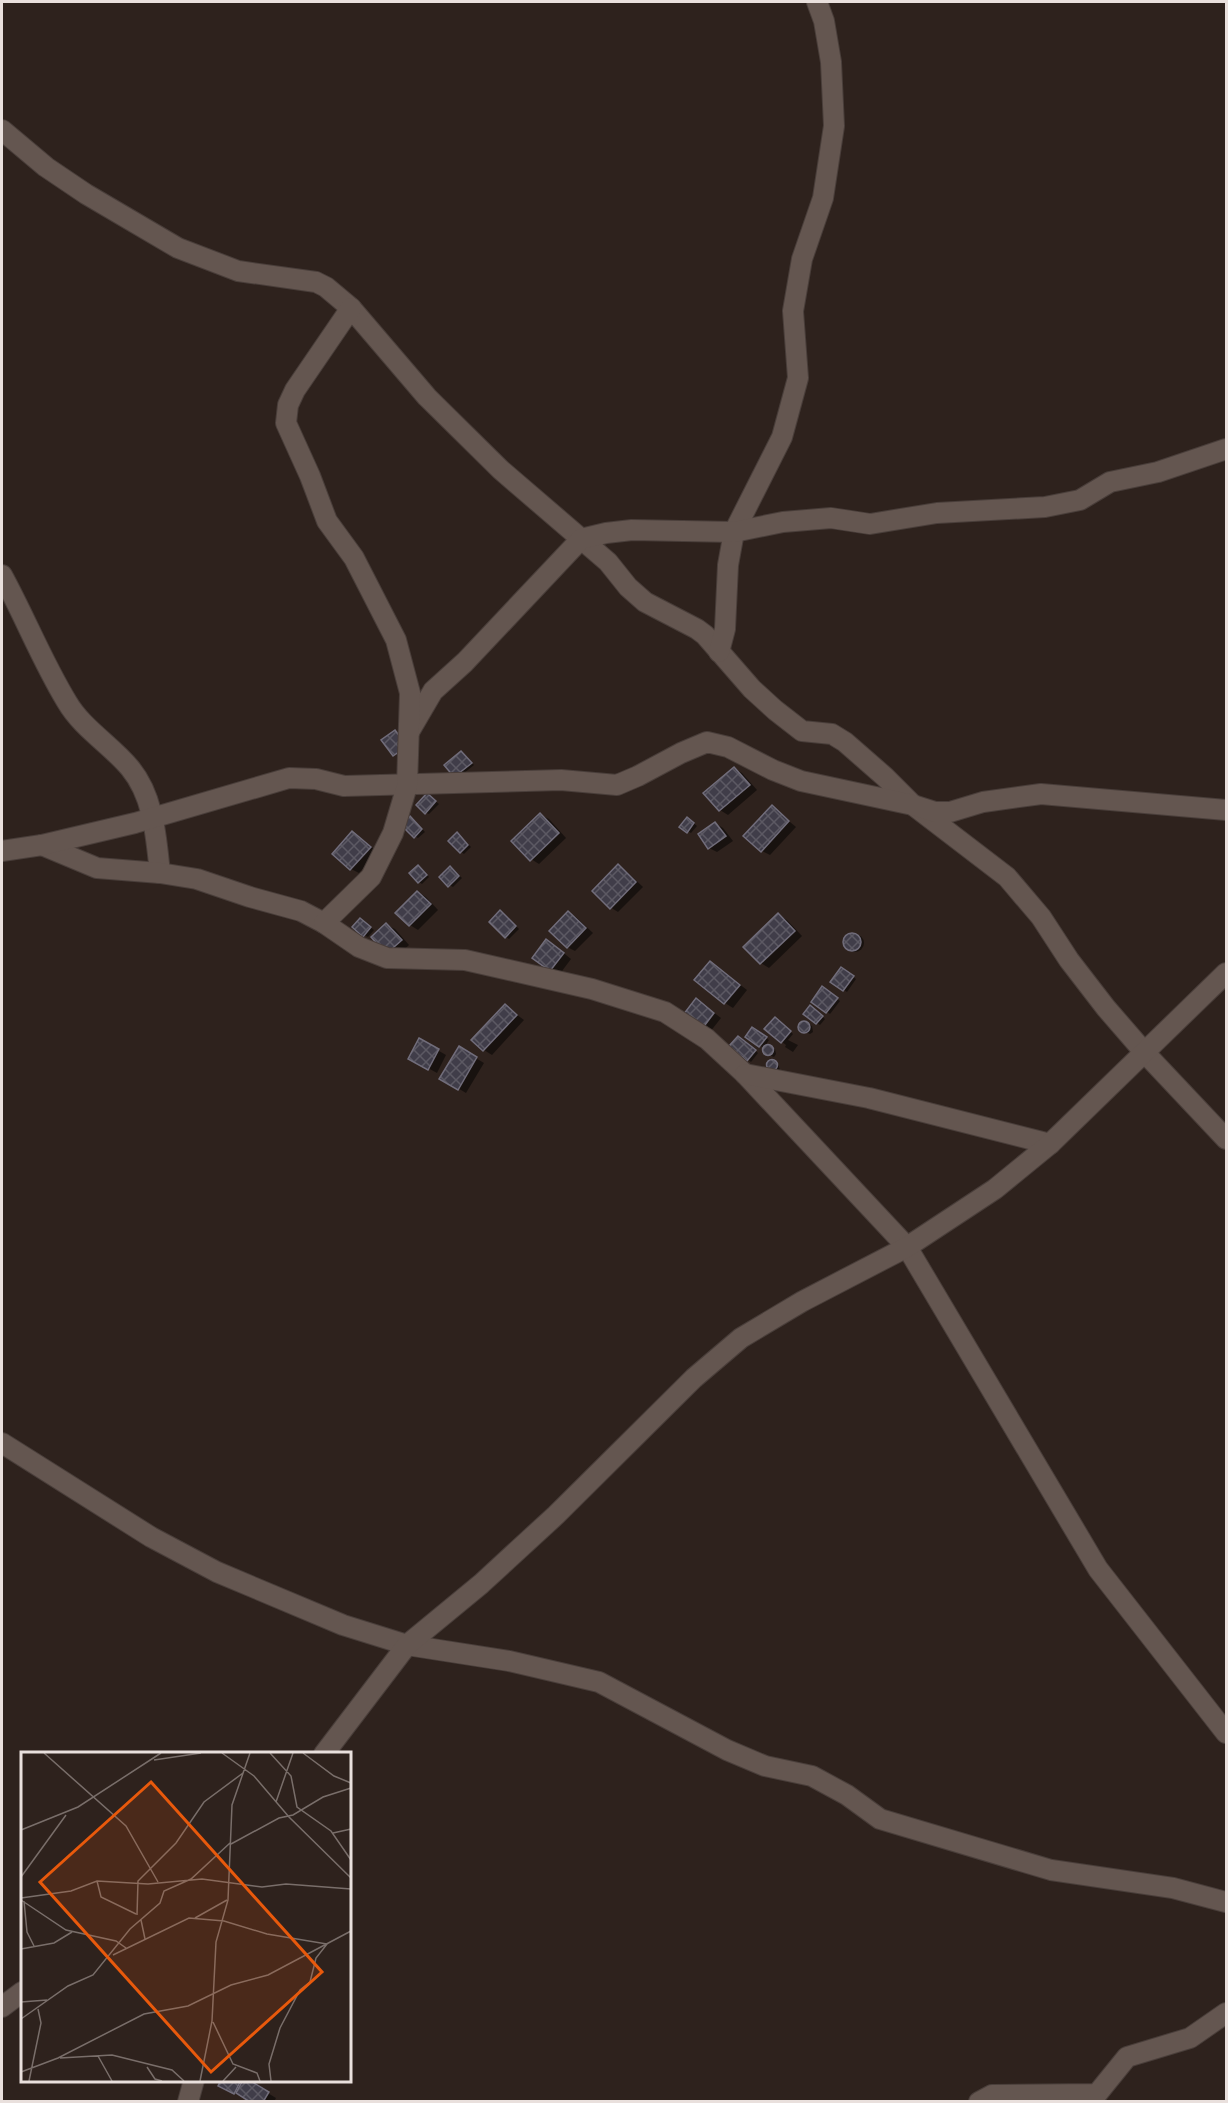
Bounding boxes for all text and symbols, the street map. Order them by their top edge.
inset map [21,1752,351,2082]

